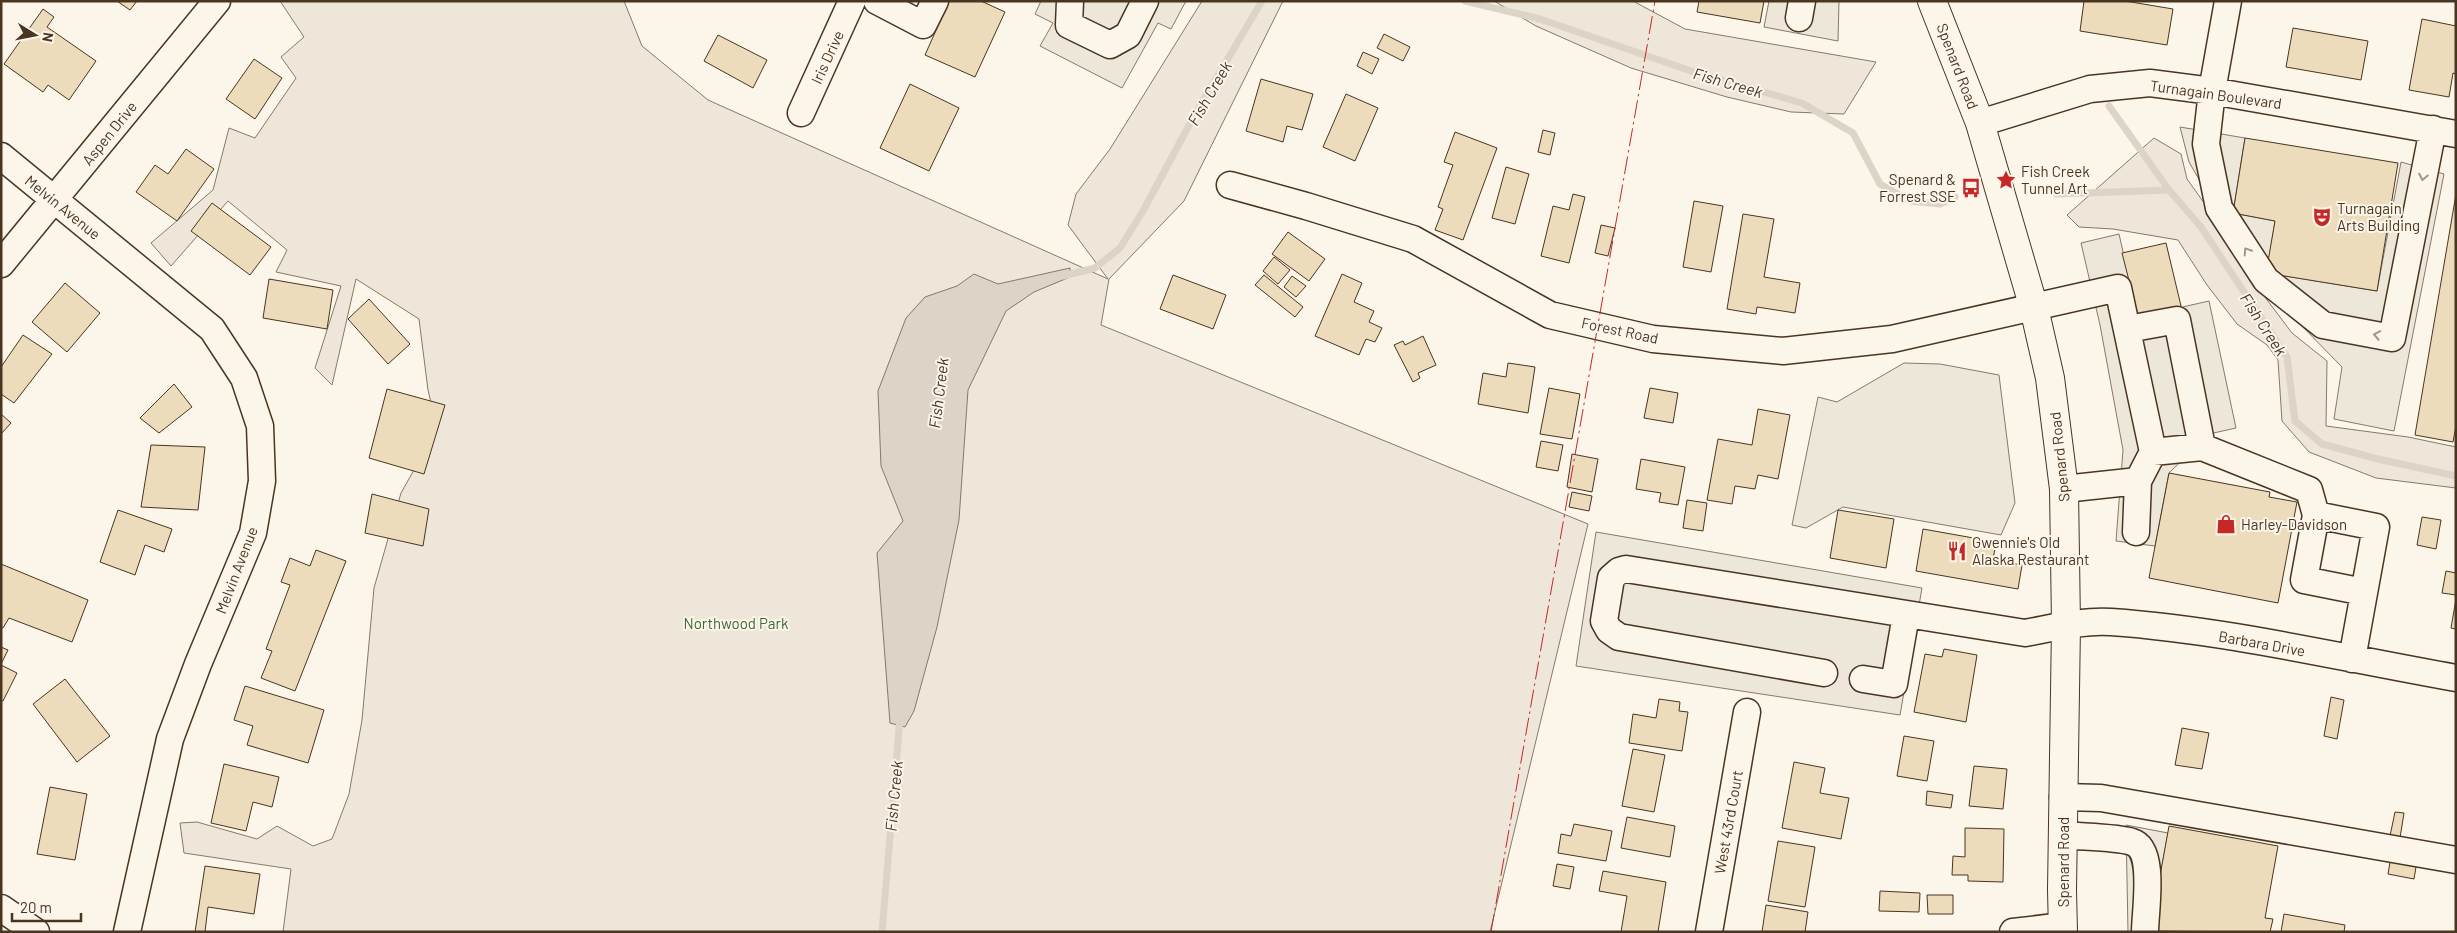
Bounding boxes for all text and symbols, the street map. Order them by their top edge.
north arrow [10,10,60,60]
street label: Spenard Road [1933,21,1983,111]
street label: Iris Drive [807,27,847,87]
text: N [39,31,57,43]
water label: Fish Creek [1183,57,1235,129]
water label: Fish Creek [1691,63,1765,101]
street label: Turnagain Boulevard [2149,76,2283,112]
street label: Aspen Drive [78,97,140,169]
place label: Fish Creek Tunnel Art [2021,162,2090,197]
place icon: Fish Creek Tunnel Art [1995,169,2017,191]
place label: Spenard & Forrest SSE [1879,170,1956,205]
street label: Melvin Avenue [22,171,104,243]
one-way arrow [2419,173,2429,182]
bus stop icon: Spenard & Forrest SSE [1960,177,1982,199]
place label: Turnagain Arts Building [2337,199,2420,234]
theatre icon: Turnagain Arts Building [2311,206,2333,228]
one-way arrow [2243,247,2253,256]
water label: Fish Creek [2237,289,2291,359]
street label: Forest Road [1580,313,1660,347]
one-way arrow [2372,331,2381,341]
water label: Fish Creek [924,356,952,429]
street label: Spenard Road [2045,411,2073,503]
shop icon: Harley-Davidson [2215,513,2237,535]
place label: Harley-Davidson [2241,515,2347,533]
street label: Melvin Avenue [211,524,261,616]
place label: Gwennie's Old Alaska Restaurant [1972,533,2089,568]
restaurant icon: Gwennie's Old Alaska Restaurant [1946,540,1968,562]
park label: Northwood Park [684,614,789,632]
street label: Barbara Drive [2217,627,2307,659]
water label: Fish Creek [880,760,906,832]
street label: West 43rd Court [1710,769,1746,875]
street label: Spenard Road [2054,817,2072,907]
scale bar [12,890,81,922]
text: 20 m [20,898,52,916]

